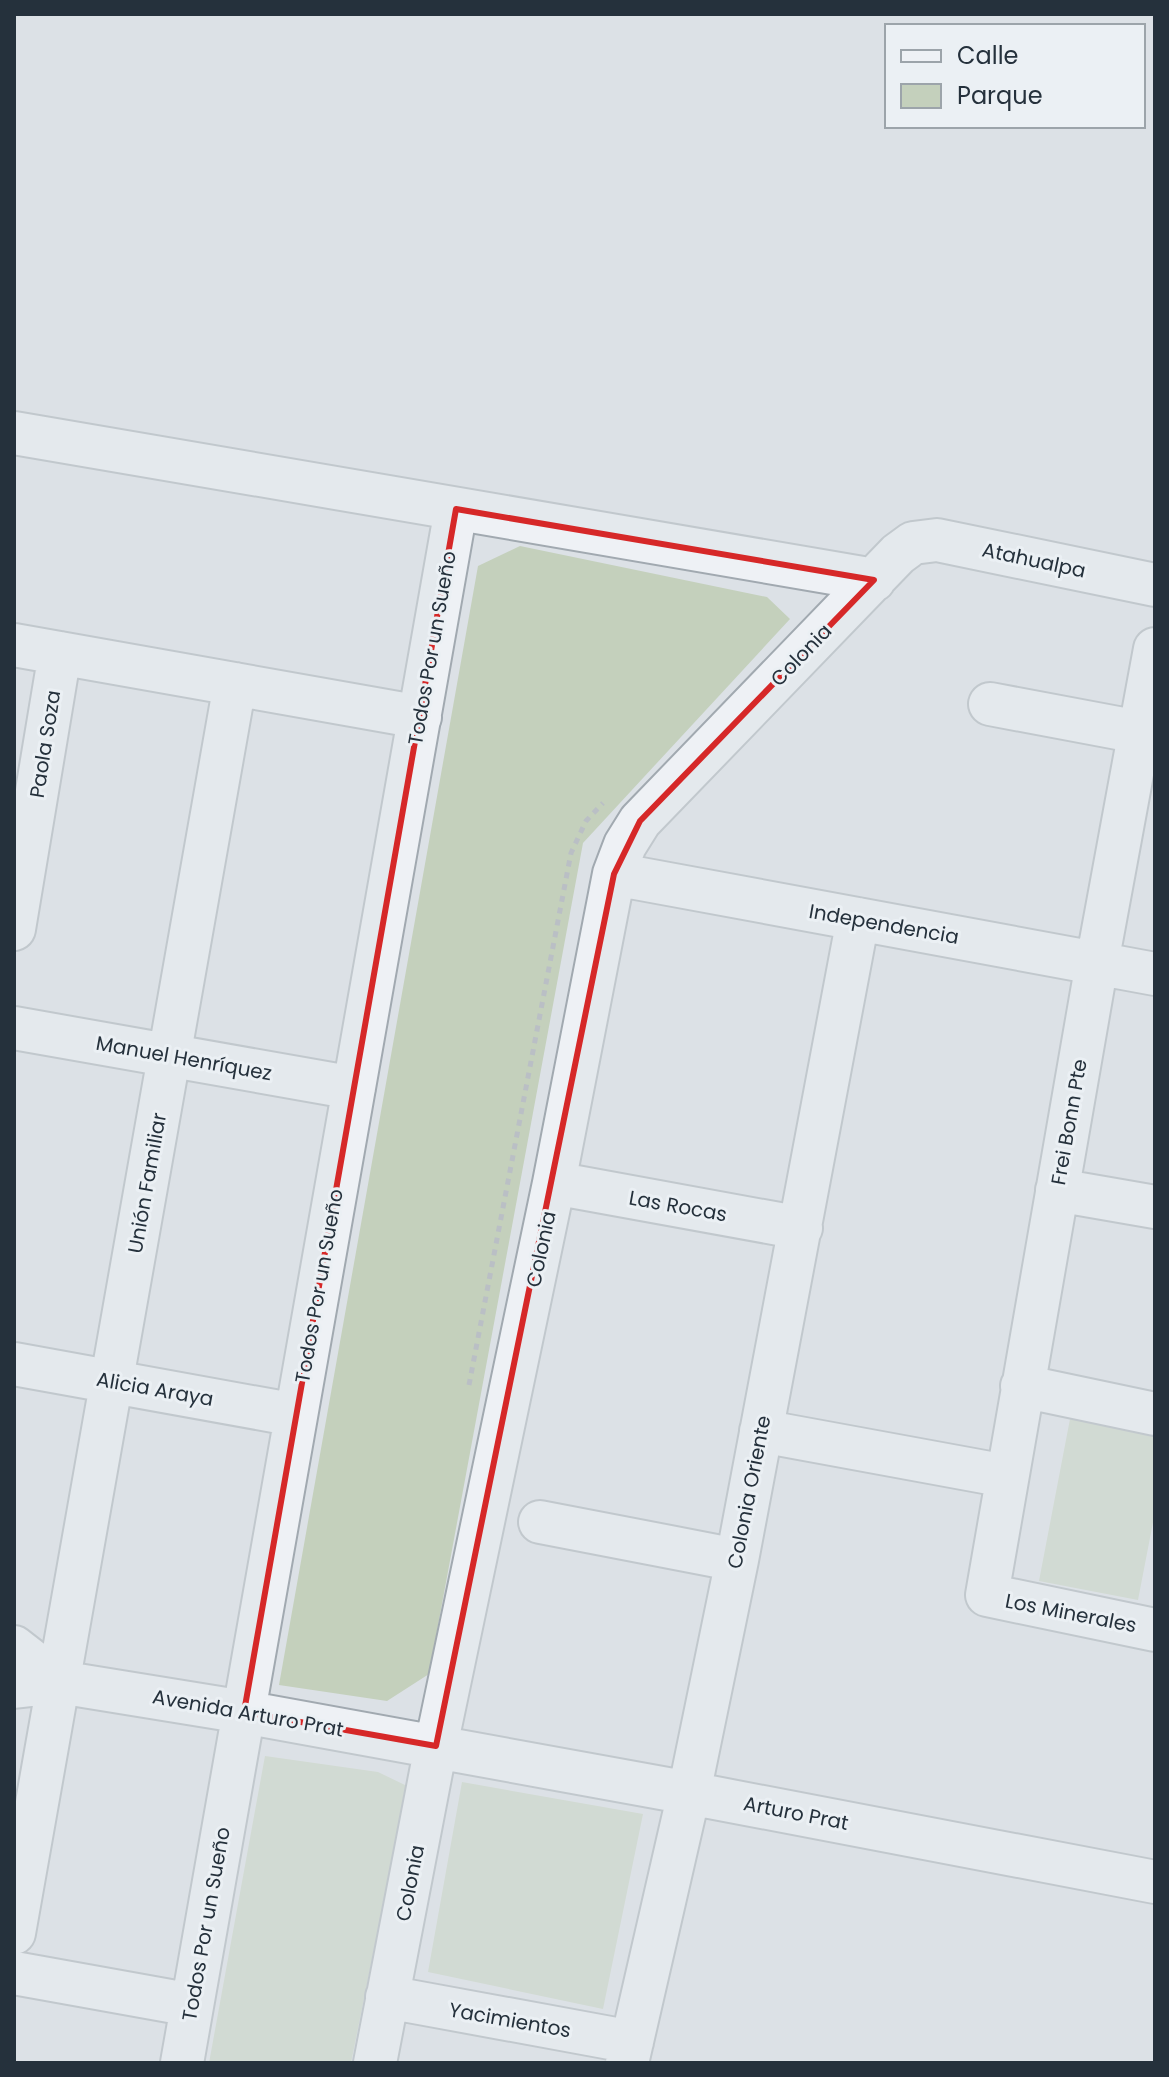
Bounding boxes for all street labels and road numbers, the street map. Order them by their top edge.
street label: Atahualpa [980,535,1088,585]
street label: Todos Por un Sueño [401,549,463,747]
street label: Colonia [764,618,838,692]
street label: Paola Soza [23,688,67,800]
street label: Independencia [807,897,961,951]
street label: Manuel Henríquez [94,1029,274,1087]
street label: Frei Bonn Pte [1044,1057,1094,1187]
street label: Unión Familiar [121,1111,173,1255]
street label: Las Rocas [627,1184,729,1228]
street label: Todos Por un Sueño [288,1187,350,1385]
street label: Colonia [519,1208,563,1290]
street label: Alicia Araya [94,1365,216,1413]
street label: Colonia Oriente [720,1413,778,1571]
street label: Los Minerales [1003,1587,1139,1639]
street label: Avenida Arturo Prat [150,1682,346,1744]
street label: Arturo Prat [741,1789,851,1837]
street label: Todos Por un Sueño [175,1825,237,2023]
street label: Colonia [389,1842,431,1924]
street label: Yacimientos [447,1995,573,2045]

